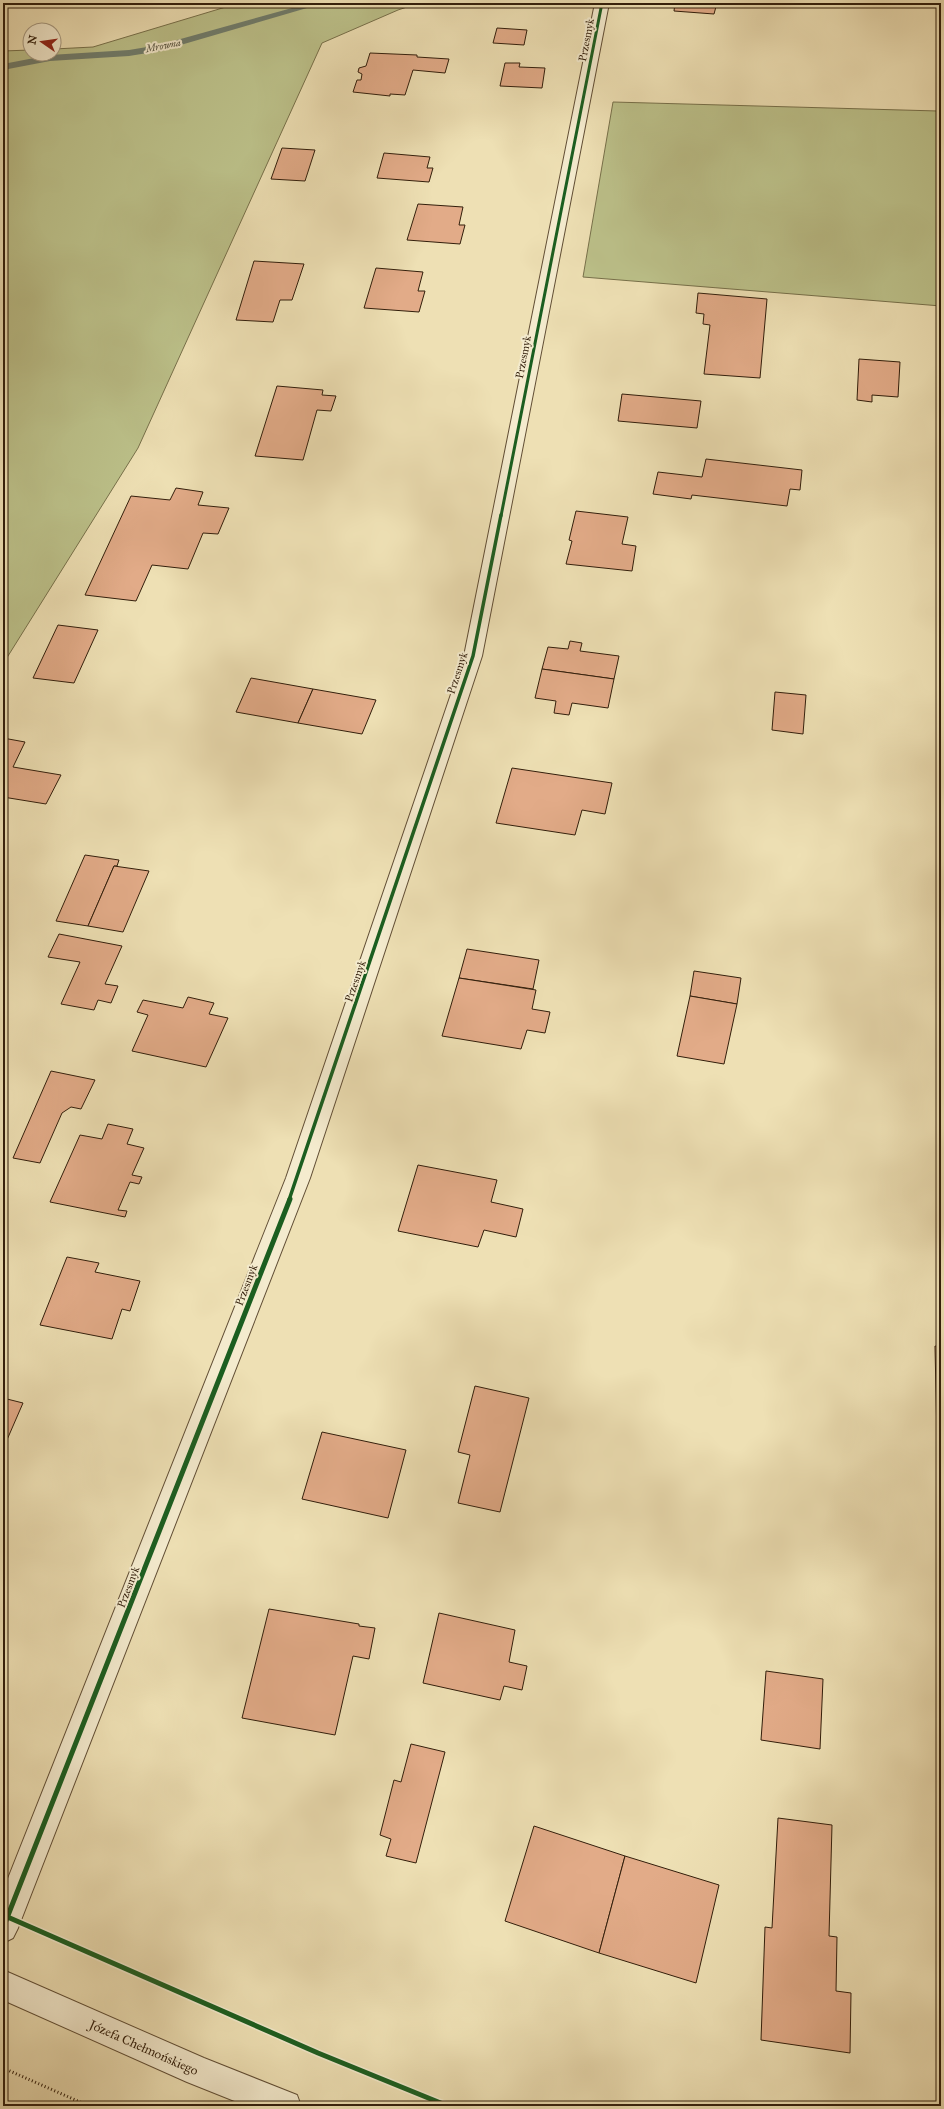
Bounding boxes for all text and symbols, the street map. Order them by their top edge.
street label: Przesmyk [576,17,597,63]
north arrow [22,22,62,62]
text: N [25,33,40,46]
water label: Mrowna [144,37,182,55]
street label: Przesmyk [513,334,534,380]
street label: Przesmyk [445,650,471,696]
street label: Przesmyk [342,958,369,1004]
street label: Przesmyk [233,1262,261,1308]
street label: Przesmyk [115,1564,143,1610]
street label: Józefa Chełmońskiego [85,2016,201,2079]

